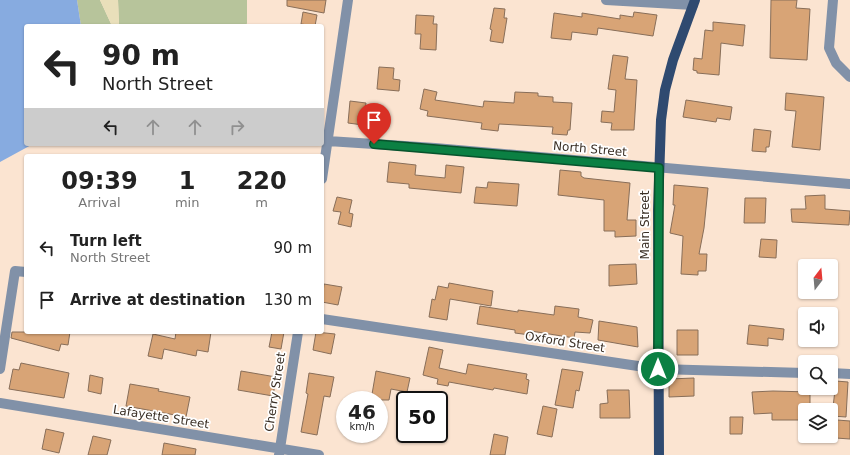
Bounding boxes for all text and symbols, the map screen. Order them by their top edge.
text: 90 m [102,39,180,72]
icon: left [36,40,88,92]
text: North Street [102,73,213,94]
pin [357,103,391,144]
icon: arrive [363,109,385,131]
icon: left [100,116,122,138]
icon: ahead [142,116,164,138]
icon: ahead [184,116,206,138]
icon: right [226,116,248,138]
street label: North Street [553,139,628,159]
text: 09:39 [61,167,138,195]
text: 1 [179,167,195,195]
text: 220 [237,167,287,195]
street label: Main Street [638,190,652,259]
text: Arrival [78,195,121,210]
text: min [175,195,199,210]
text: m [255,195,268,210]
text: Turn left [70,232,142,250]
icon: left [36,237,58,259]
text: 90 m [274,239,312,257]
text: North Street [70,250,150,265]
north arrow [798,259,838,299]
map controls [798,259,838,443]
icon: arrive [36,289,58,311]
text: Arrive at destination [70,291,245,309]
text: 130 m [264,291,312,309]
button: sound [798,307,838,347]
street label: Oxford Street [524,329,606,355]
position arrow [637,348,679,390]
street label: Cherry Street [262,351,288,433]
button: search [798,355,838,395]
speed limit sign: 50 [396,391,448,443]
text: 46 [348,400,376,424]
street label: Lafayette Street [112,402,210,432]
button: layers [798,403,838,443]
text: km/h [349,421,375,432]

